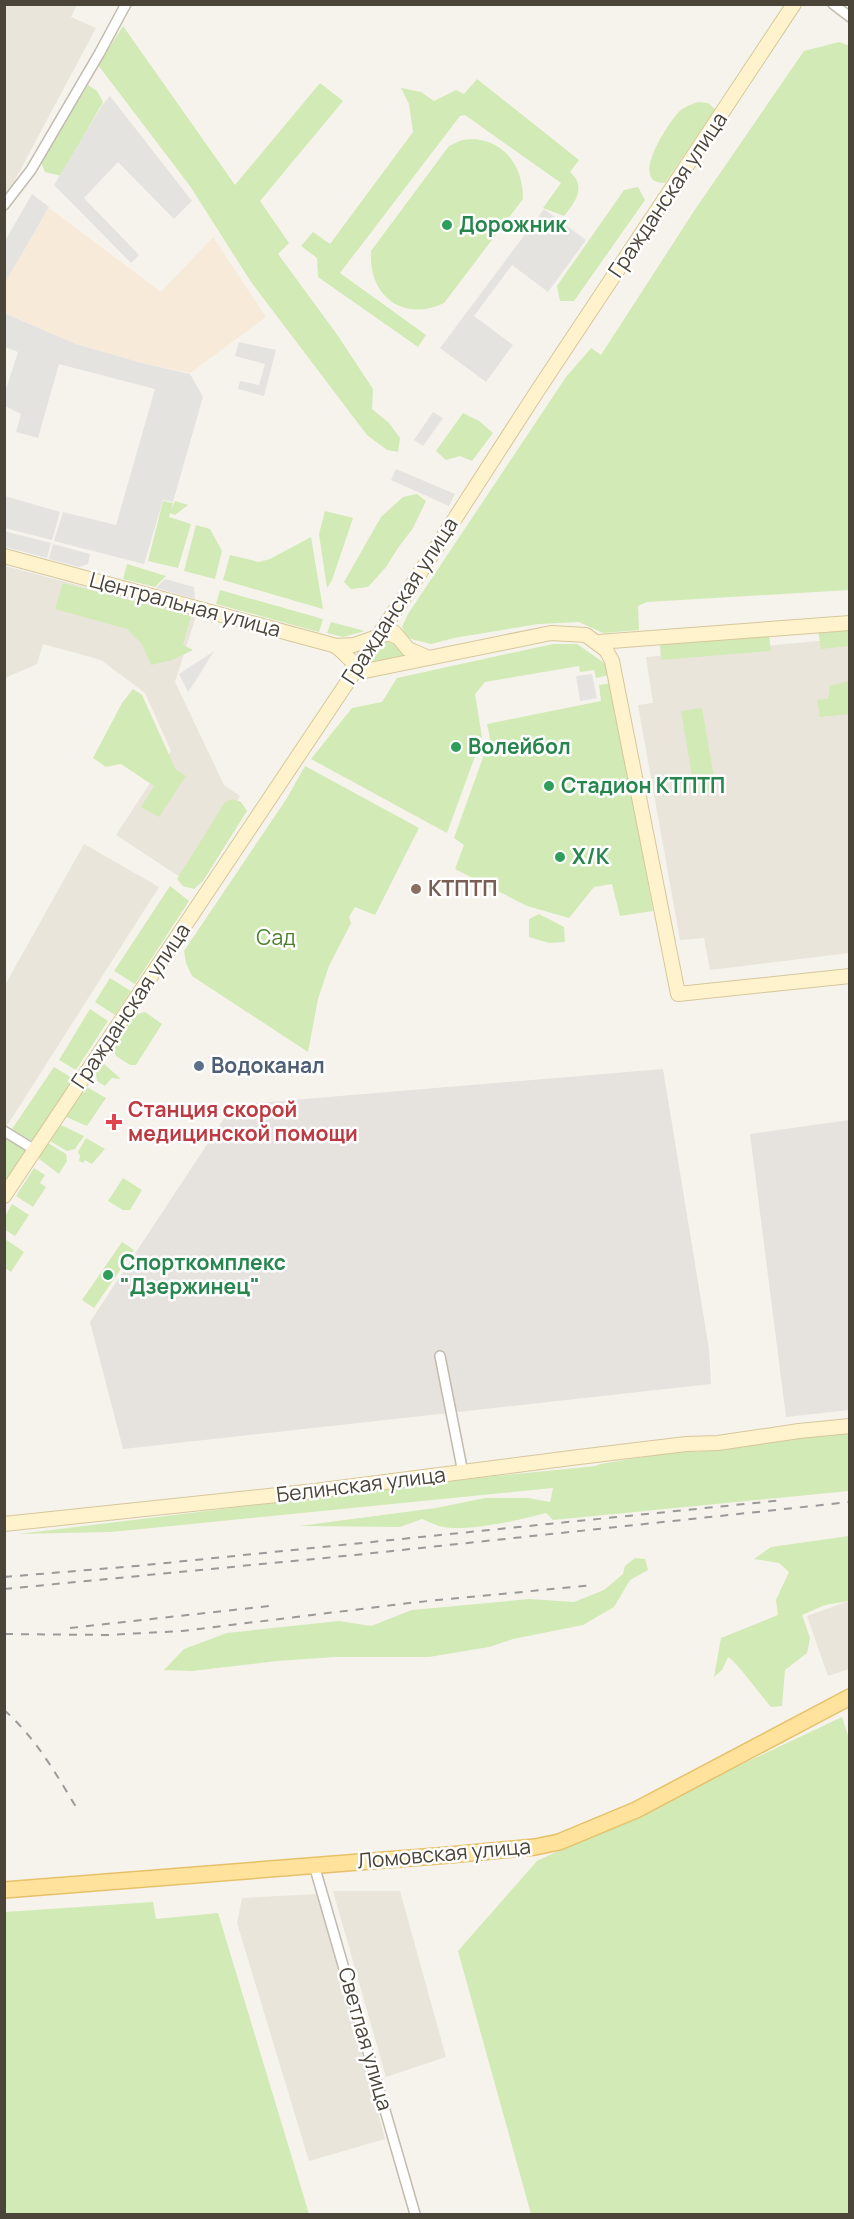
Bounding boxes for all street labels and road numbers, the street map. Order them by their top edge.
street label: Гражданская улица [601,106,733,283]
street label: Гражданская улица [335,512,464,689]
street label: Центральная улица [87,565,284,643]
street label: Гражданская улица [64,917,196,1094]
street label: Белинская улица [275,1460,447,1508]
street label: Ломовская улица [356,1831,532,1875]
street label: Светлая улица [332,1964,400,2114]

